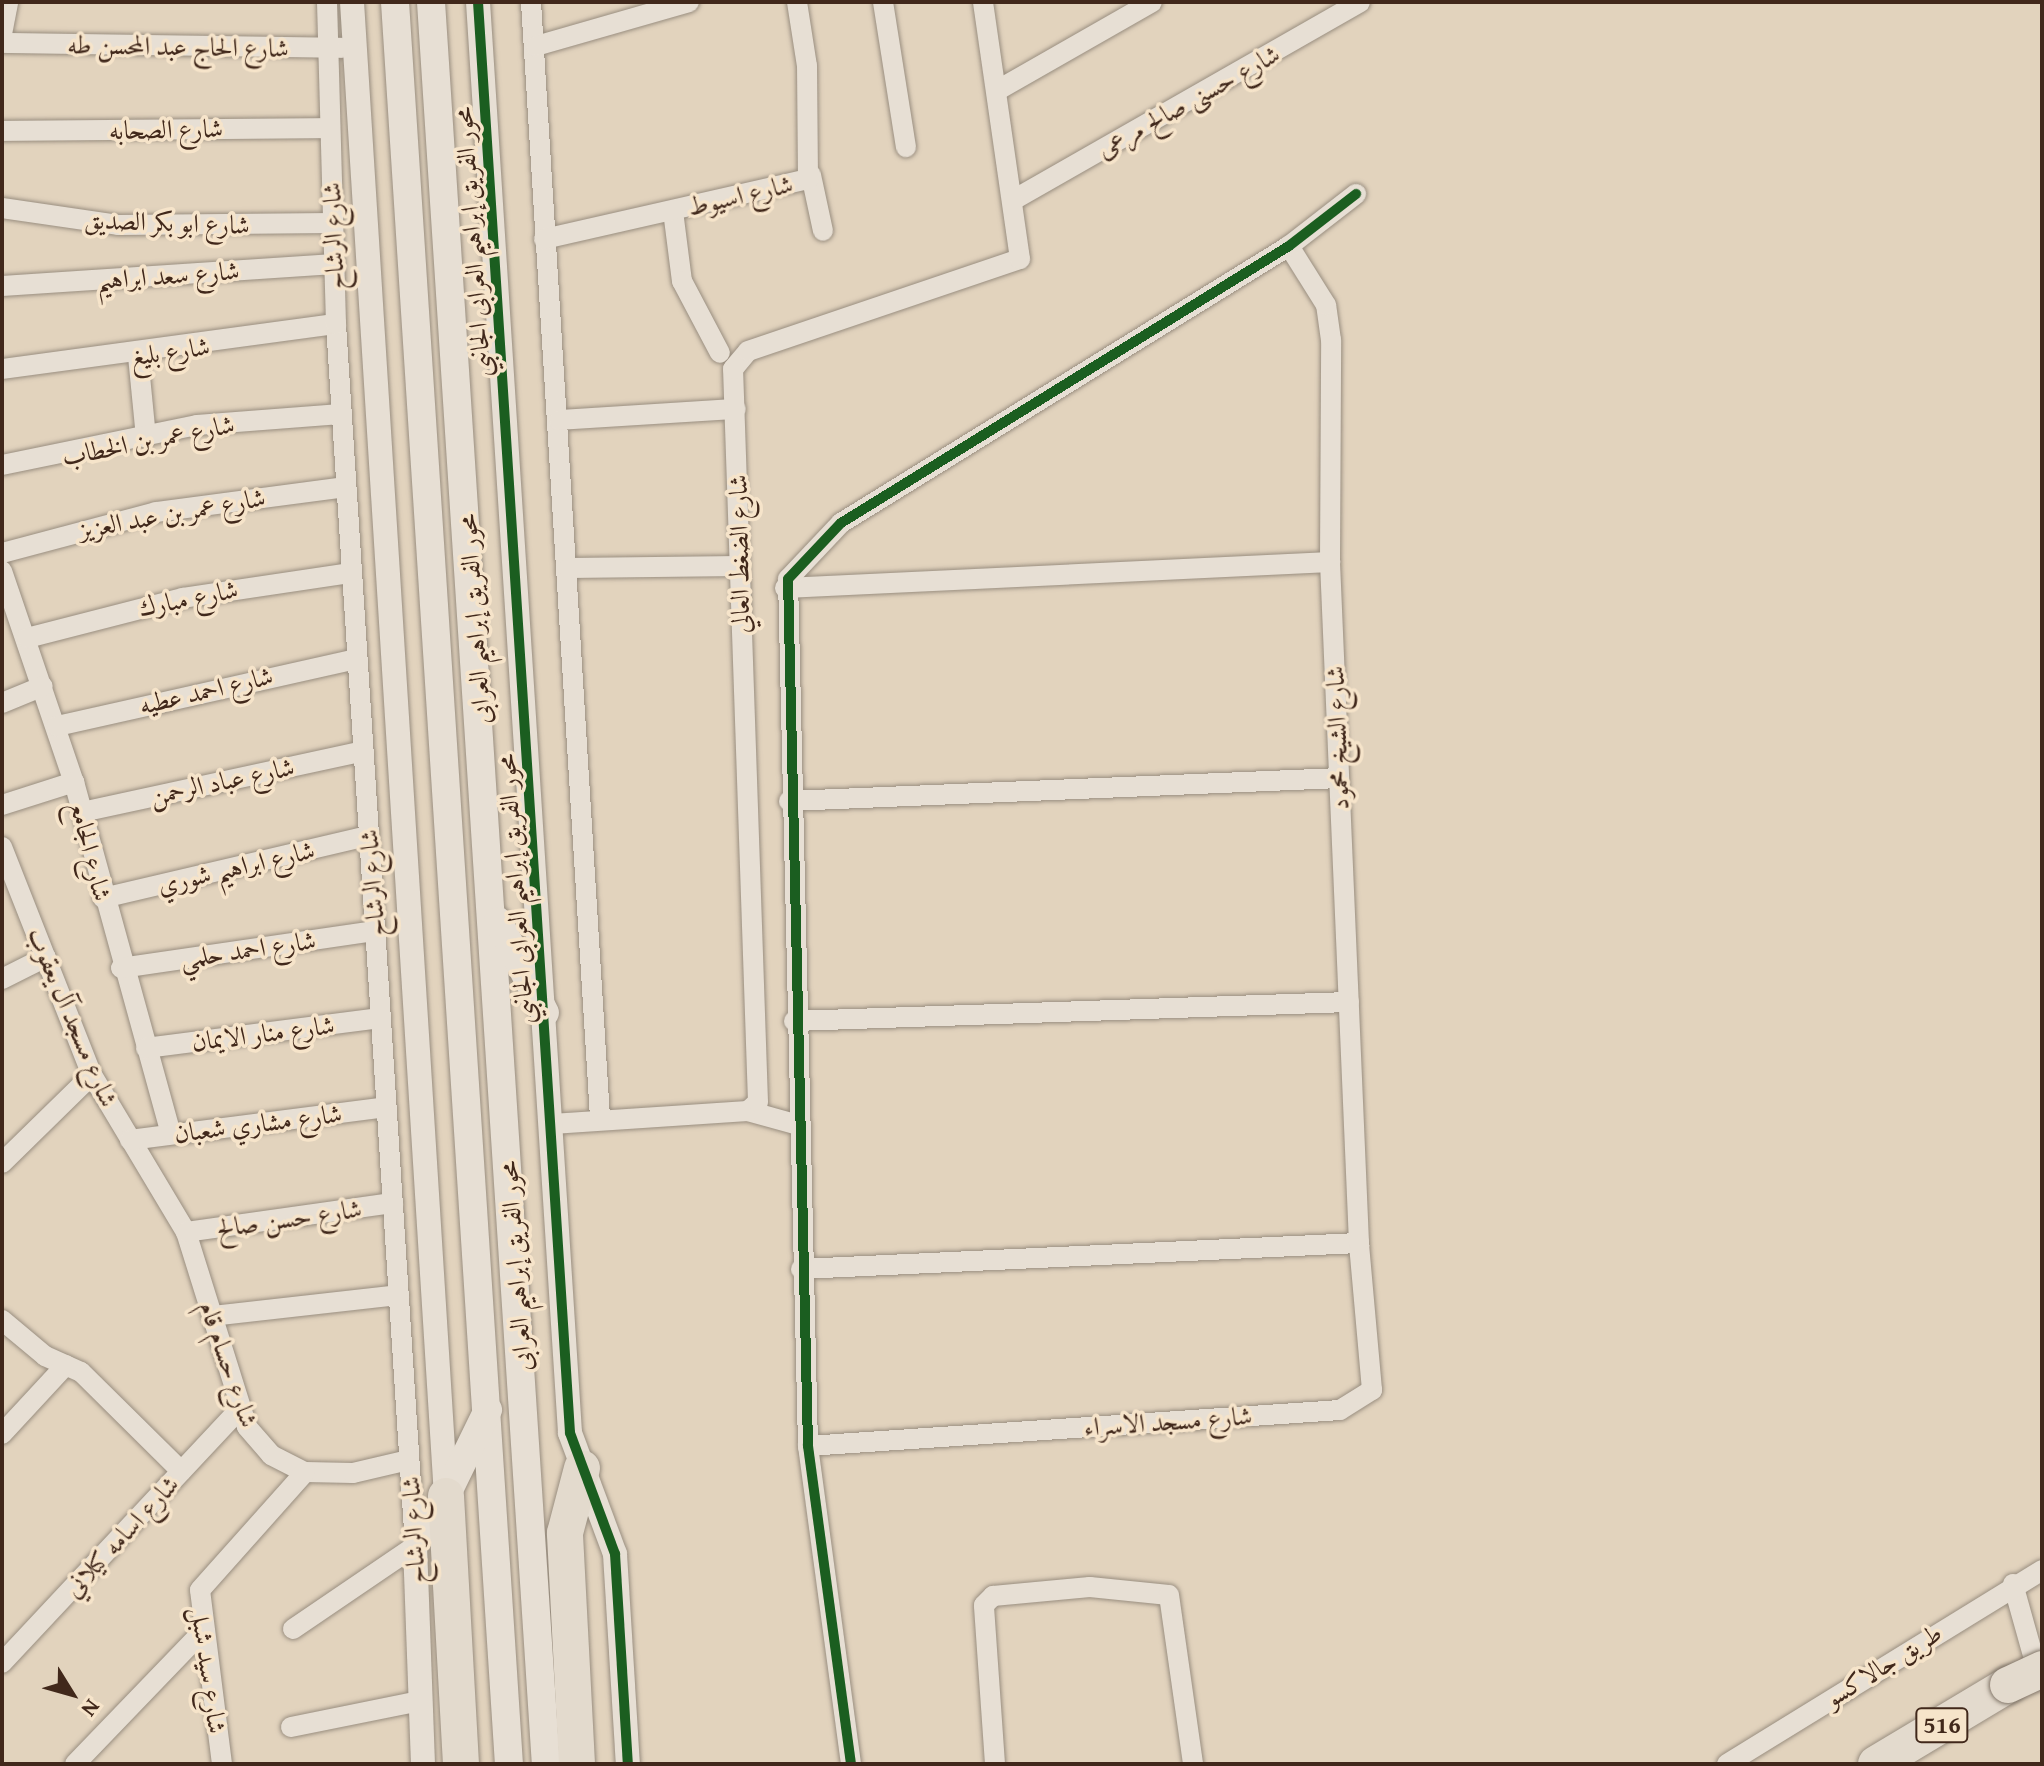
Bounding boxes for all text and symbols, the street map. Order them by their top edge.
street label: شارع الحاج عبد المحسن طه [67,28,289,64]
street label: شارع حسنى صالح مرعى [1091,38,1285,164]
street label: محور الفريق إبراهيم العرابى الجانبي [447,106,497,378]
street label: شارع الصحابه [109,112,223,146]
street label: شارع اسيوط [684,168,796,222]
street label: شارع الرشاح [316,182,350,290]
street label: شارع ابو بكر الصديق [84,204,250,240]
street label: شارع سعد ابراهيم [96,254,240,296]
street label: شارع بليغ [128,330,212,372]
street label: شارع عمر بن الخطاب [59,408,237,472]
street label: شارع الضغط العالي [722,474,756,634]
street label: شارع عمر بن عبد العزيز [76,481,268,545]
street label: محور الفريق إبراهيم العرابى [451,513,497,725]
street label: شارع مبارك [136,573,240,623]
street label: شارع احمد عطيه [136,659,276,721]
street label: شارع الشيخ محمود [1319,665,1355,811]
street label: شارع عباد الرحمن [147,750,297,812]
street label: محور الفريق إبراهيم العرابى الجانبي [490,753,540,1025]
street label: شارع الجامع [64,798,118,904]
street label: شارع الرشاح [353,828,391,938]
street label: شارع ابراهيم شوري [154,834,318,900]
street label: شارع مسجد آل يعقوب [21,923,125,1111]
street label: شارع احمد حلمي [178,924,318,974]
street label: شارع منار الايمان [190,1009,336,1057]
street label: شارع مشاري شعبان [172,1097,344,1149]
street label: محور الفريق إبراهيم العرابى [492,1160,538,1372]
street label: شارع حسن صالح [214,1192,364,1244]
street label: شارع حسام قام [193,1297,265,1431]
street label: شارع مسجد الاسراء [1083,1400,1253,1442]
street label: شارع اسامه كيلاني [57,1469,185,1603]
street label: شارع الرشاح [395,1475,431,1585]
street label: شارع سيد شبل [185,1605,233,1735]
street label: طريق جالاكسو [1819,1617,1947,1713]
north arrow [32,1654,112,1734]
text: N [74,1693,108,1724]
road number: 516 [1914,1705,1970,1745]

